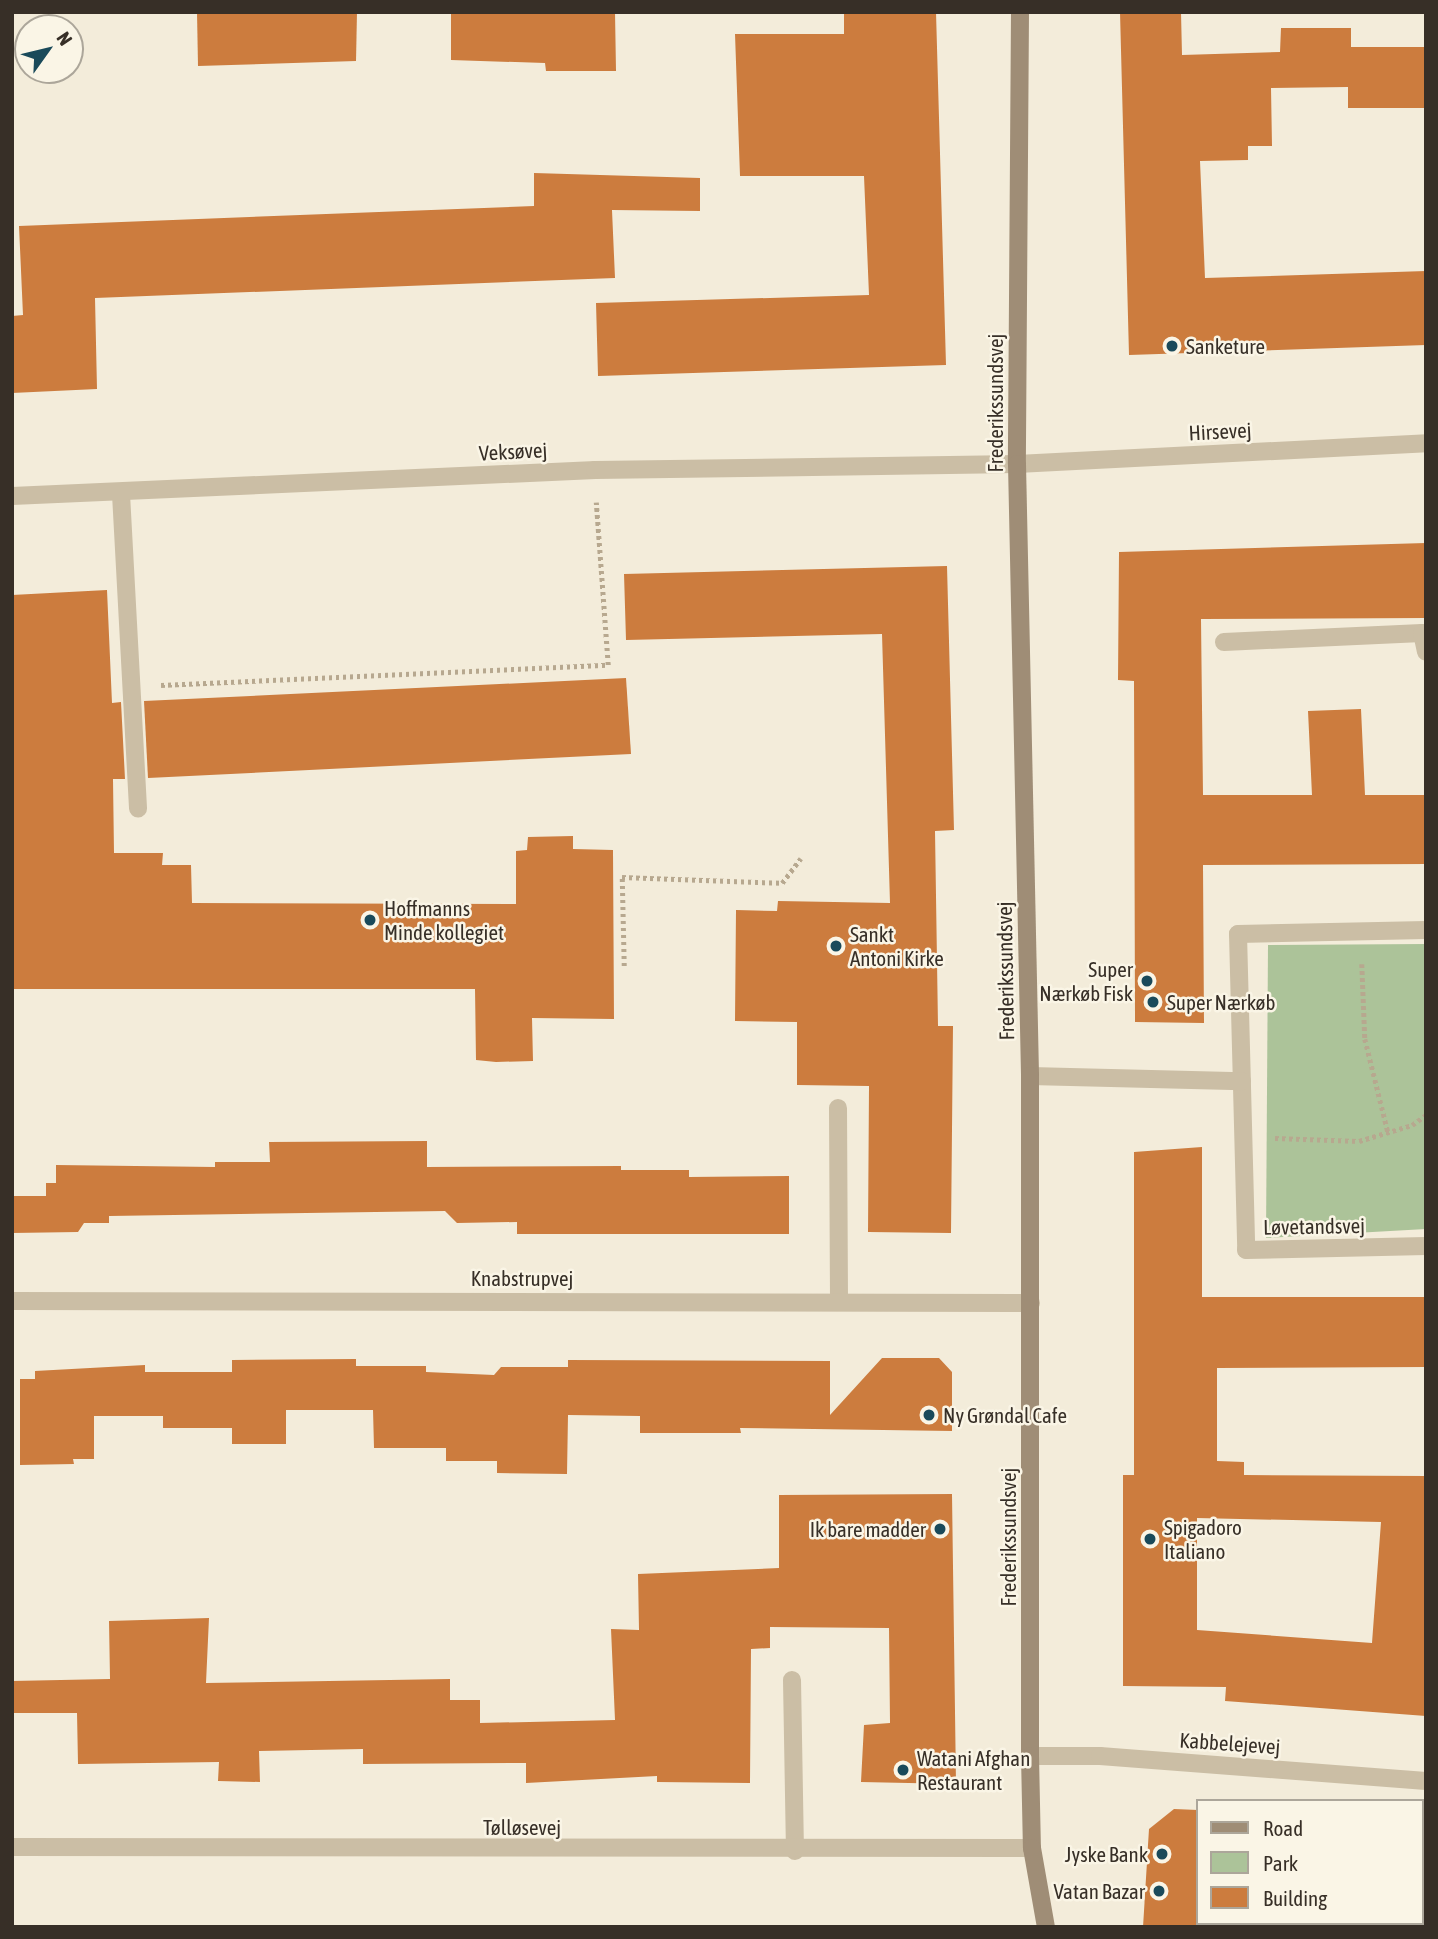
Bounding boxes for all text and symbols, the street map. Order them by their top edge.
north arrow [14,14,84,84]
text: N [52,28,77,49]
place label: Sanketure [1186,333,1265,359]
street label: Frederikssundsvej [982,334,1008,472]
marker: Sanketure [1164,338,1180,354]
street label: Hirsevej [1188,417,1252,445]
street label: Veksøvej [478,437,548,465]
place label: Hoffmanns Minde kollegiet [384,895,504,945]
street label: Frederikssundsvej [991,901,1019,1041]
marker: Hoffmanns Minde kollegiet [362,912,378,928]
place label: Sankt Antoni Kirke [850,921,944,971]
marker: Sankt Antoni Kirke [828,938,844,954]
place label: Super Nærkøb Fisk [1039,956,1133,1006]
marker: Super Nærkøb Fisk [1139,973,1155,989]
place label: Super Nærkøb [1167,989,1275,1015]
marker: Super Nærkøb [1145,994,1161,1010]
street label: Løvetandsvej [1263,1213,1365,1239]
street label: Knabstrupvej [471,1265,573,1291]
place label: Ny Grøndal Cafe [943,1402,1067,1428]
marker: Ny Grøndal Cafe [921,1407,937,1423]
street label: Frederikssundsvej [995,1468,1021,1606]
place label: Spigadoro Italiano [1164,1514,1242,1564]
place label: Ik bare madder [810,1516,926,1542]
marker: Ik bare madder [932,1521,948,1537]
marker: Spigadoro Italiano [1142,1531,1158,1547]
street label: Kabbelejevej [1179,1727,1281,1759]
place label: Watani Afghan Restaurant [917,1745,1030,1795]
marker: Watani Afghan Restaurant [895,1762,911,1778]
legend [1196,1799,1424,1925]
street label: Tølløsevej [483,1814,561,1840]
text: Road [1263,1816,1303,1840]
place label: Jyske Bank [1065,1841,1148,1867]
marker: Jyske Bank [1154,1846,1170,1862]
text: Park [1263,1851,1298,1875]
place label: Vatan Bazar [1053,1878,1145,1904]
marker: Vatan Bazar [1151,1883,1167,1899]
text: Building [1263,1886,1327,1910]

